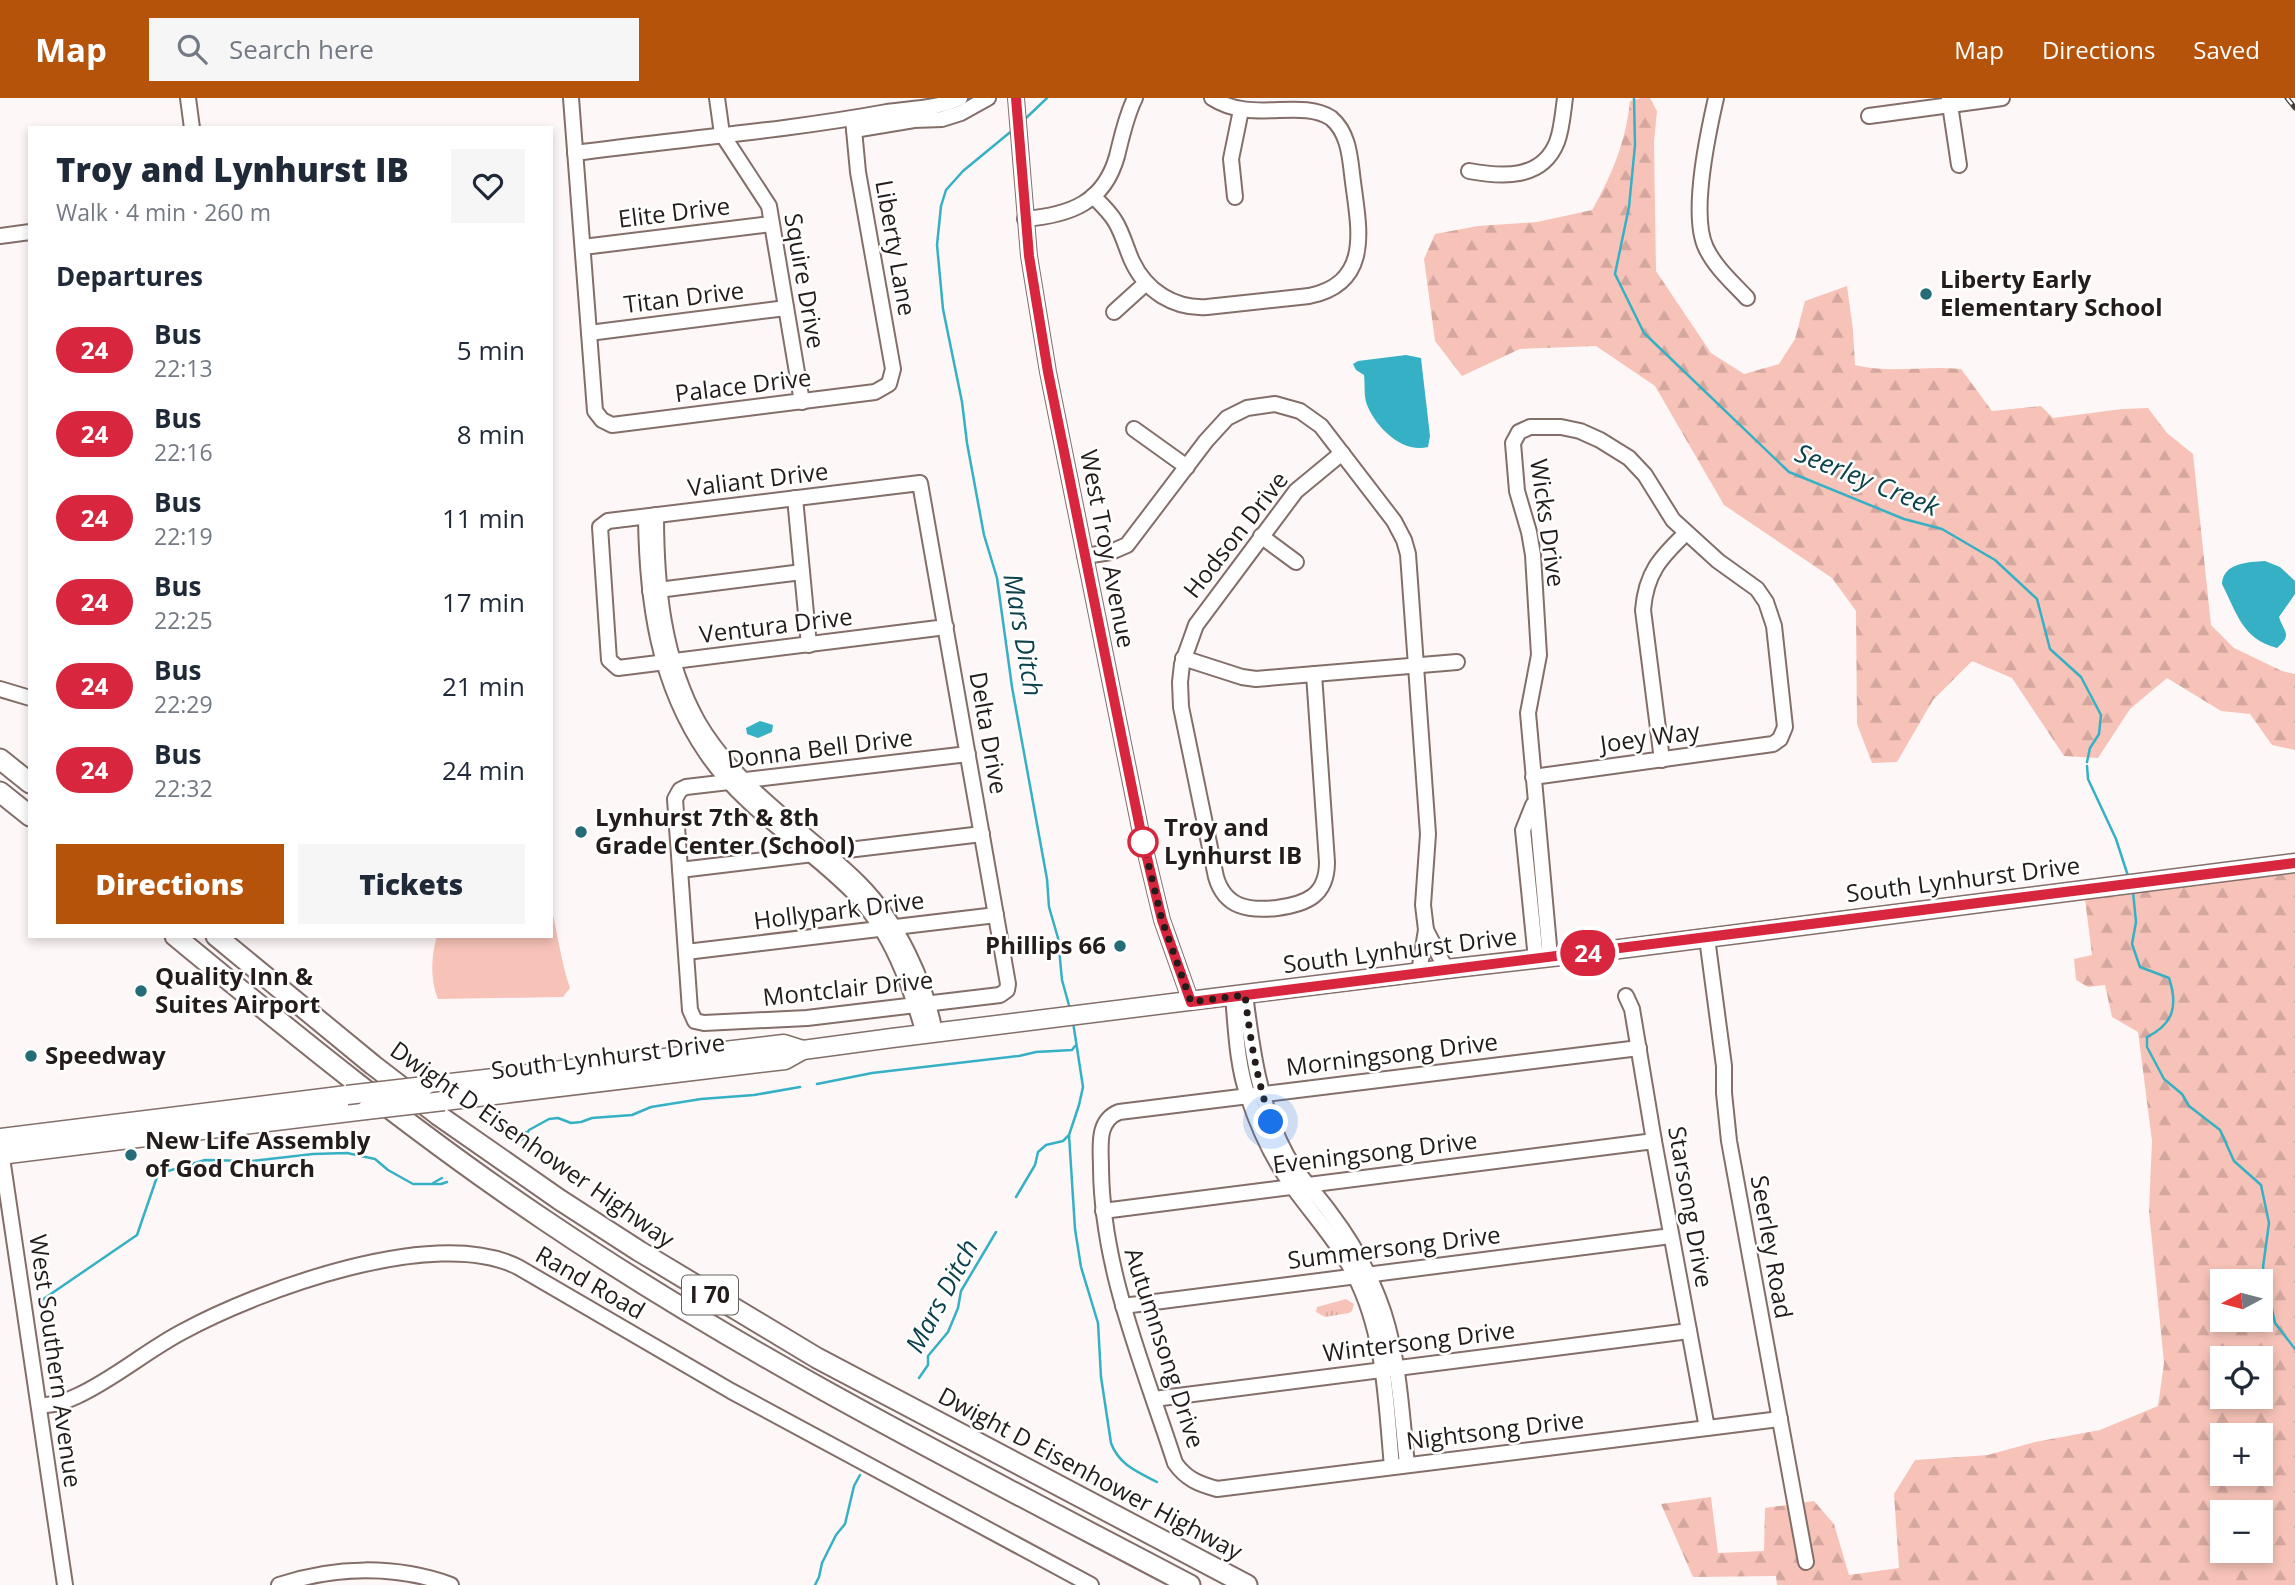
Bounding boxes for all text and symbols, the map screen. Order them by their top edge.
search box [149,18,639,81]
text: Map [35,27,107,72]
icon: search [173,30,211,68]
text: Search here [229,31,374,67]
text: Map [1954,33,2004,66]
text: Directions [2042,33,2155,66]
text: Saved [2193,33,2260,66]
text: Troy and Lynhurst IB [56,147,409,192]
button: heart [451,149,525,223]
street label: Liberty Lane [868,177,925,318]
street label: Elite Drive [616,188,732,235]
text: Walk · 4 min · 260 m [56,196,271,228]
street label: Squire Drive [777,210,834,351]
text: Departures [56,258,203,294]
place label: Liberty Early Elementary School [1940,262,2163,323]
street label: Titan Drive [622,273,746,320]
marker: Liberty Early Elementary School [1918,286,1934,302]
text: Bus [154,316,201,352]
text: 5 min [457,332,525,368]
text: 24 [81,333,108,366]
text: 22:13 [154,352,213,384]
street label: Palace Drive [673,360,813,409]
text: Bus [154,400,201,436]
text: 8 min [457,416,525,452]
text: 24 [81,417,108,450]
water label: Seerley Creek [1790,434,1946,525]
text: 22:16 [154,436,213,468]
street label: West Troy Avenue [1073,447,1144,651]
street label: Valiant Drive [686,454,830,504]
street label: Wicks Drive [1523,457,1574,589]
street label: Hodson Drive [1175,464,1295,604]
text: Bus [154,484,201,520]
text: 11 min [442,500,525,536]
text: 24 [81,501,108,534]
text: 22:19 [154,520,213,552]
text: Bus [154,568,201,604]
water label: Mars Ditch [995,571,1052,699]
text: 17 min [442,584,525,620]
text: 24 [81,585,108,618]
street label: Ventura Drive [697,599,854,650]
text: 22:25 [154,604,213,636]
text: Bus [154,652,201,688]
text: 21 min [442,668,525,704]
text: 24 [81,669,108,702]
street label: Delta Drive [962,669,1016,797]
text: 22:29 [154,688,213,720]
street label: Joey Way [1596,713,1703,760]
street label: Donna Bell Drive [725,720,915,775]
text: Bus [154,736,201,772]
text: 24 min [442,752,525,788]
text: 24 [81,753,108,786]
text: 22:32 [154,772,213,804]
place label: Lynhurst 7th & 8th Grade Center (School) [595,800,855,861]
place label: Troy and Lynhurst IB [1164,810,1302,871]
marker: Lynhurst 7th & 8th Grade Center (School) [573,824,589,840]
marker: Troy and Lynhurst IB [1128,827,1158,857]
button: Directions [56,844,284,924]
button: Tickets [298,844,525,924]
street label: South Lynhurst Drive [1844,848,2082,909]
street label: Hollypark Drive [752,883,926,936]
street label: South Lynhurst Drive [1281,919,1519,980]
place label: Phillips 66 [985,928,1106,961]
line badge: 24 [1556,930,1620,976]
text: 24 [1574,936,1602,969]
marker: Phillips 66 [1112,938,1128,954]
place label: Quality Inn & Suites Airport [155,959,320,1020]
street label: Montclair Drive [761,962,935,1013]
marker: Quality Inn & Suites Airport [133,983,149,999]
street label: Morningsong Drive [1284,1024,1500,1083]
street label: South Lynhurst Drive [489,1025,727,1086]
street label: Dwight D Eisenhower Highway [384,1033,682,1255]
place label: Speedway [45,1038,166,1071]
marker: Speedway [23,1048,39,1064]
your location [1253,1104,1288,1139]
place label: New Life Assembly of God Church [145,1123,371,1184]
street label: Eveningsong Drive [1271,1123,1479,1180]
street label: Starsong Drive [1661,1123,1722,1290]
marker: New Life Assembly of God Church [123,1147,139,1163]
street label: Seerley Road [1744,1172,1801,1321]
street label: Summersong Drive [1285,1217,1502,1276]
street label: West Southern Avenue [22,1232,91,1489]
water label: Mars Ditch [896,1232,986,1359]
street label: Rand Road [530,1237,651,1326]
street label: Autumnsong Drive [1117,1243,1213,1452]
north arrow [2210,1269,2273,1332]
map controls [2210,1269,2273,1563]
road number: I 70 [682,1276,738,1314]
street label: Wintersong Drive [1321,1312,1517,1369]
button: locate [2210,1346,2273,1409]
street label: Dwight D Eisenhower Highway [933,1378,1249,1568]
street label: Nightsong Drive [1404,1402,1586,1457]
button: + [2210,1423,2273,1486]
button: − [2210,1500,2273,1563]

